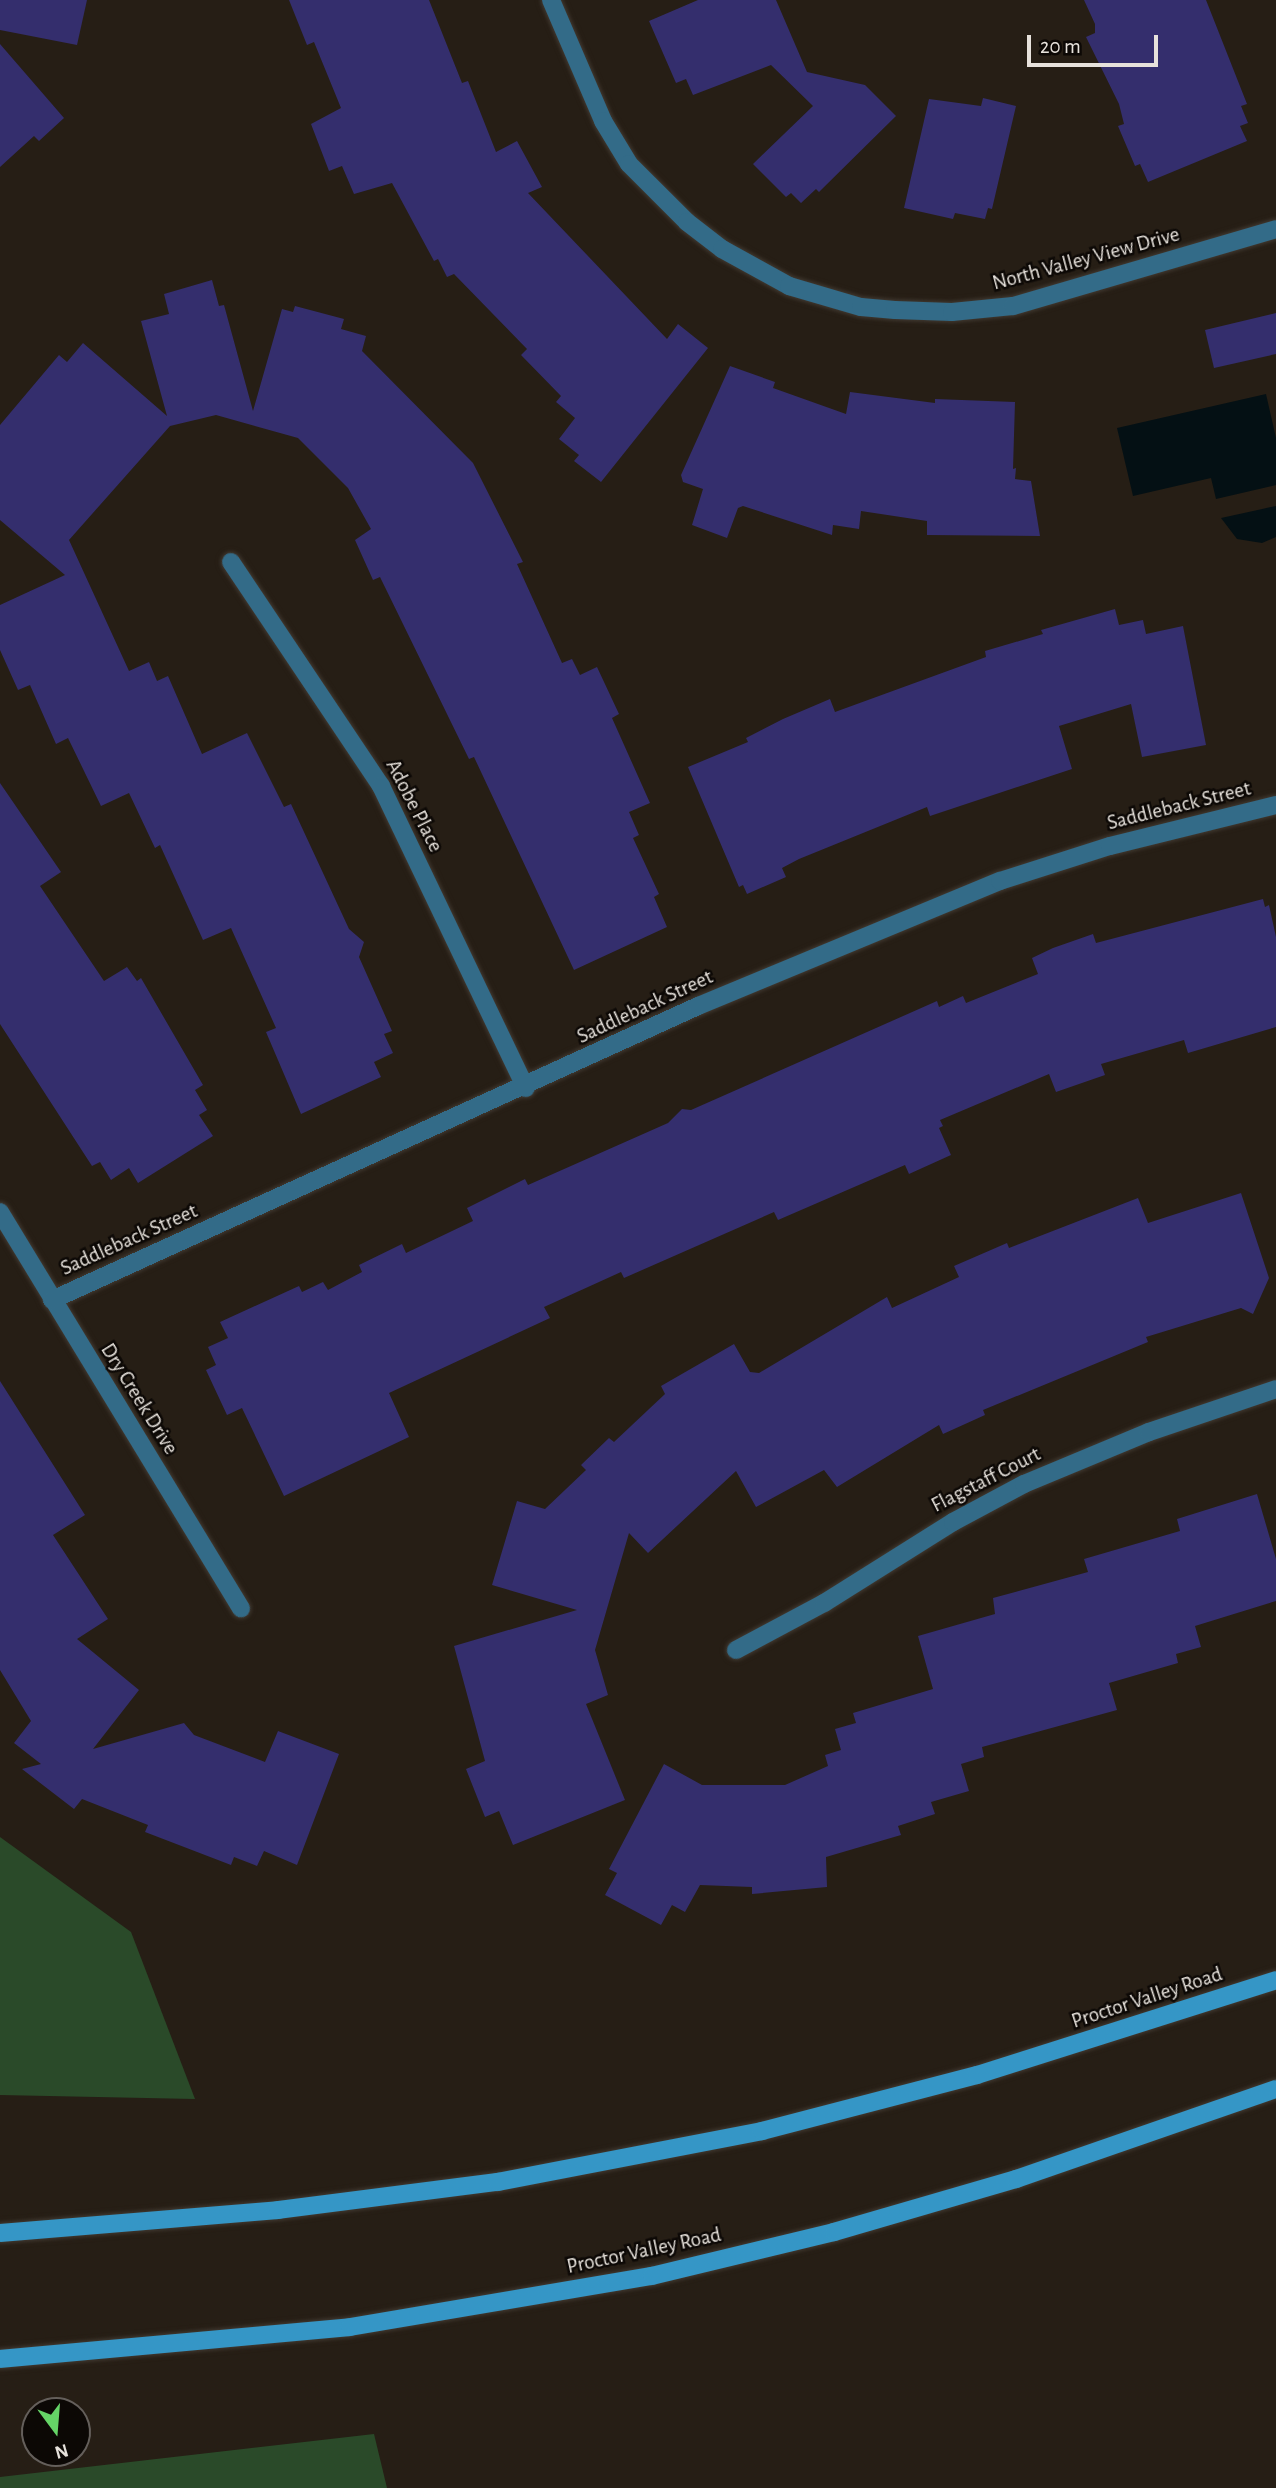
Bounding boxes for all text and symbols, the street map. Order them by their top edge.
scale bar [1031,21,1162,65]
text: 20 m [1040,36,1081,57]
street label: North Valley View Drive [990,222,1182,296]
street label: Adobe Place [380,756,448,856]
street label: Saddleback Street [1105,776,1253,836]
street label: Saddleback Street [573,965,717,1049]
street label: Saddleback Street [57,1199,201,1281]
street label: Dry Creek Drive [95,1339,183,1459]
street label: Flagstaff Court [927,1442,1045,1518]
street label: Proctor Valley Road [1068,1962,1226,2034]
street label: Proctor Valley Road [564,2222,724,2280]
north arrow [21,2397,91,2467]
text: N [52,2440,70,2462]

